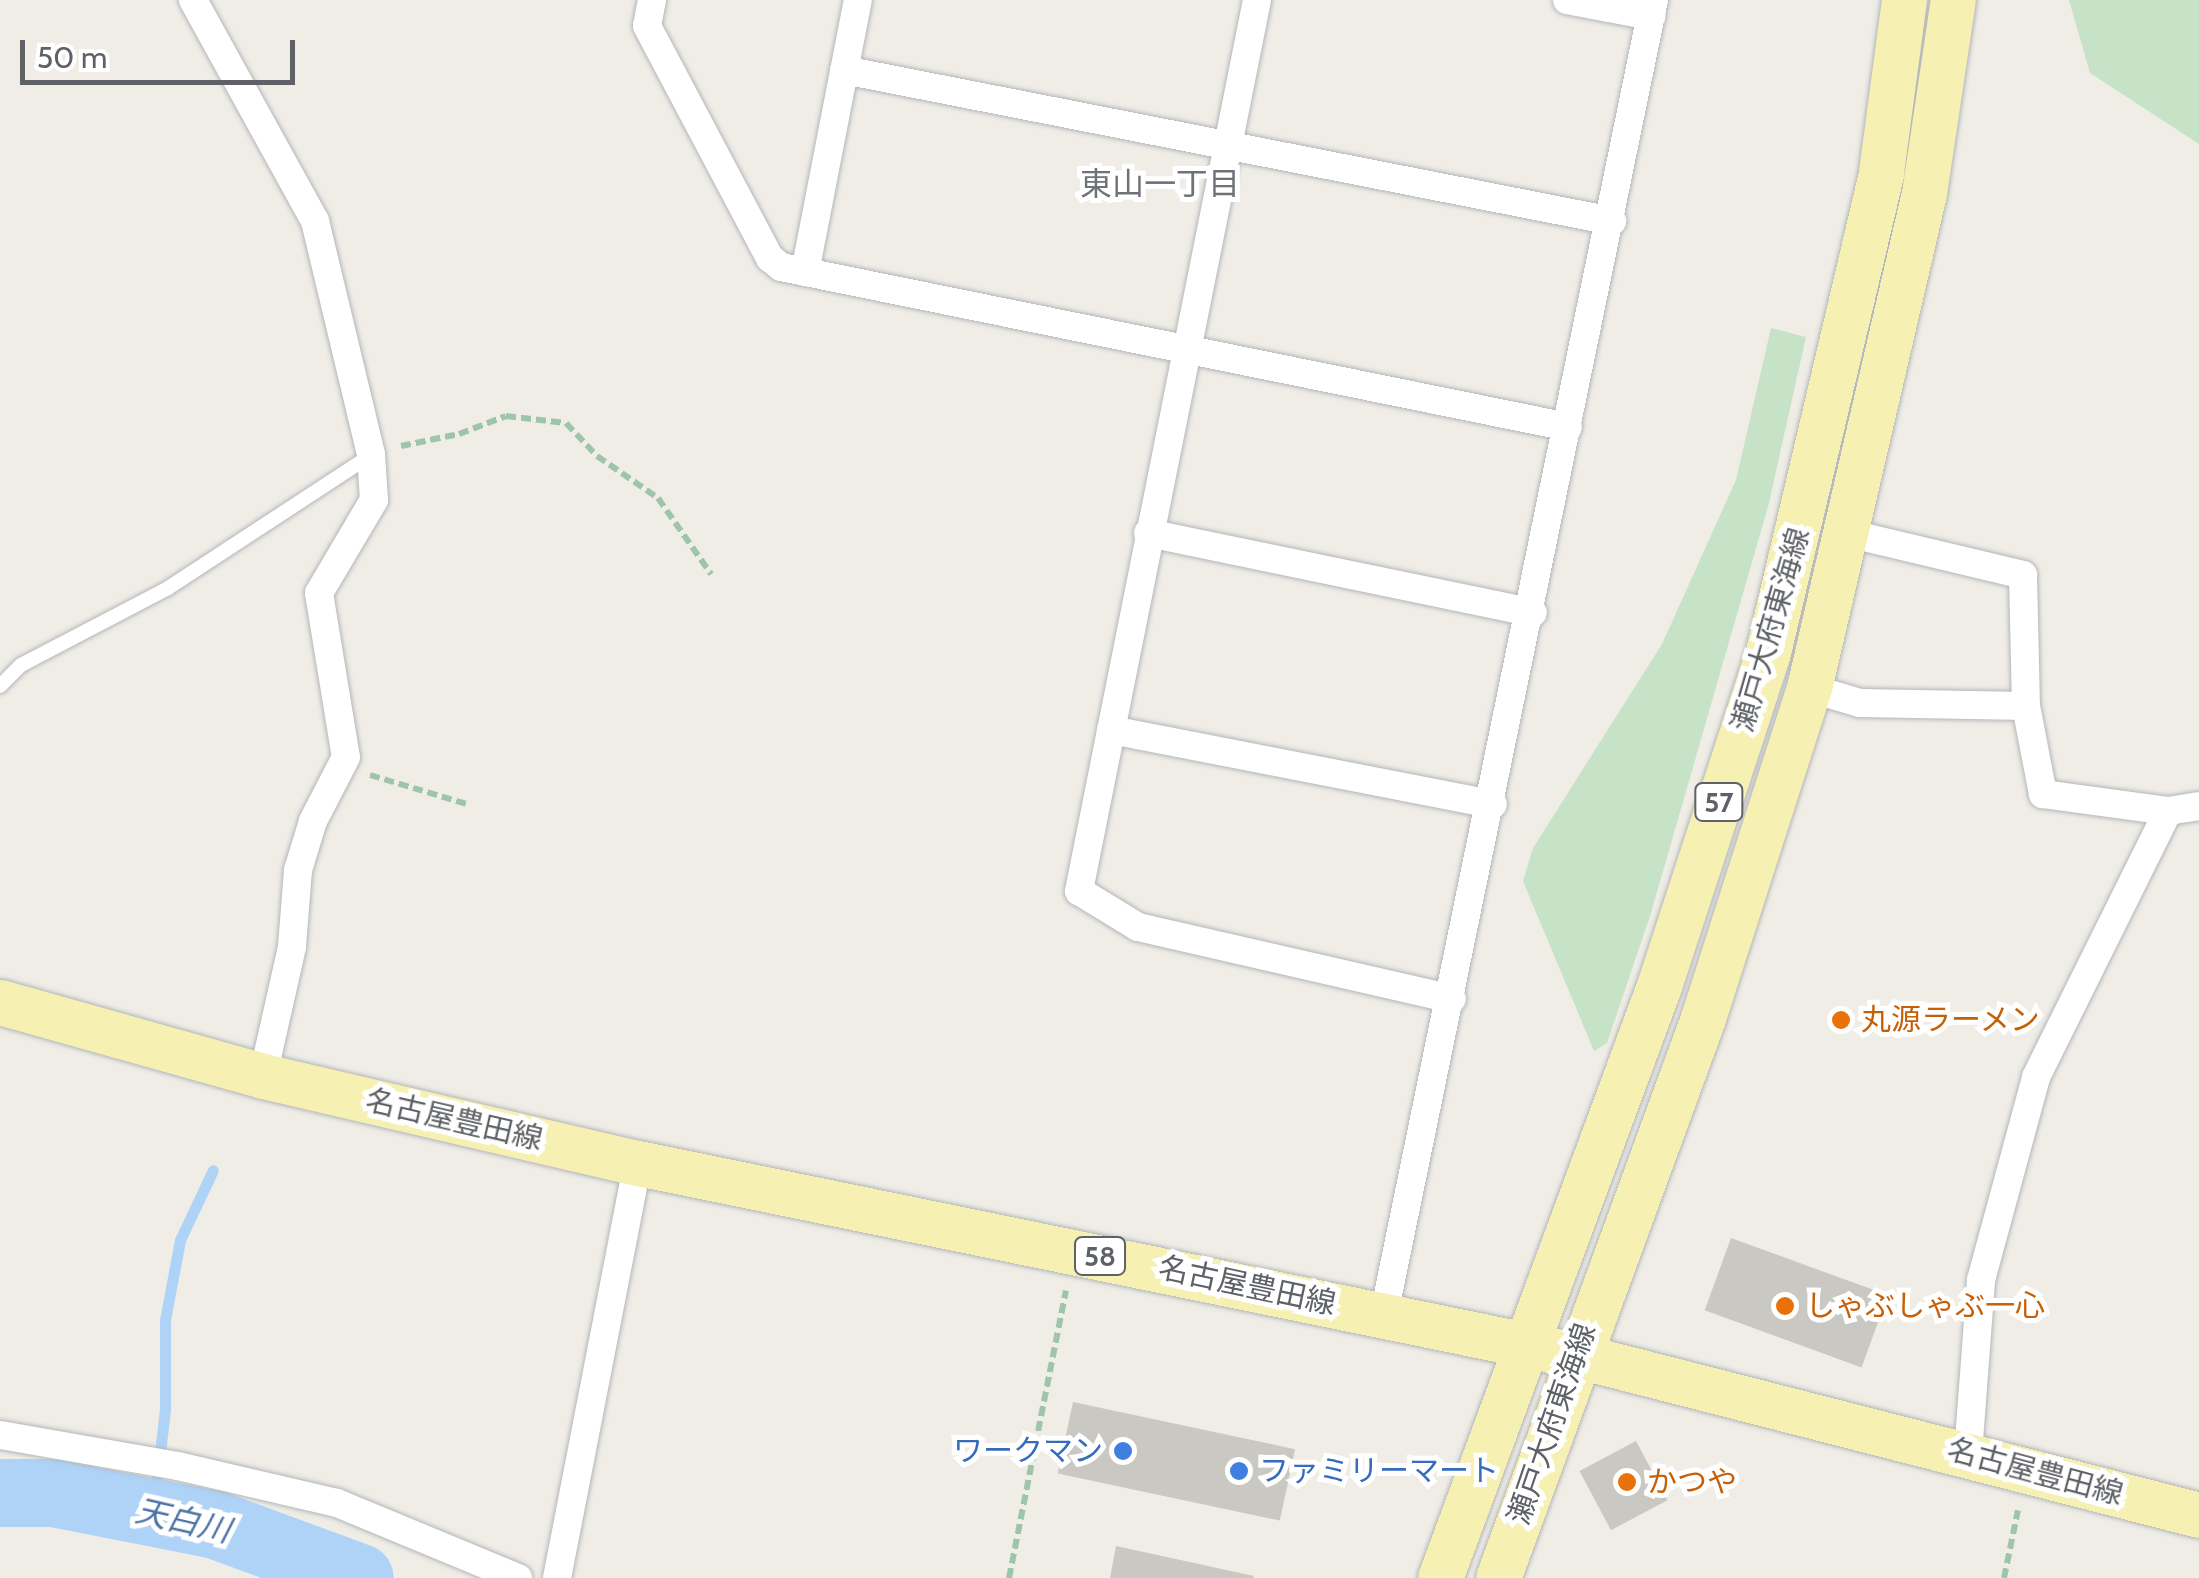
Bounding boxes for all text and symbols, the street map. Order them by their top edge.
scale bar [25,20,300,82]
text: 50 m [37,39,107,76]
district label: 東山一丁目 [1080,165,1240,203]
street label: 瀬戸大府東海線 [1725,524,1817,736]
road number: 57 [1694,779,1744,825]
place label: 丸源ラーメン [1861,1002,2041,1038]
marker: 丸源ラーメン [1830,1009,1852,1031]
street label: 名古屋豊田線 [362,1082,546,1158]
road number: 58 [1072,1233,1128,1279]
street label: 名古屋豊田線 [1155,1250,1339,1322]
place label: しゃぶしゃぶ一心 [1805,1288,2045,1324]
marker: しゃぶしゃぶ一心 [1774,1295,1796,1317]
street label: 瀬戸大府東海線 [1501,1319,1603,1529]
street label: 名古屋豊田線 [1943,1431,2127,1513]
place label: ワークマン [953,1433,1103,1469]
marker: ワークマン [1112,1440,1134,1462]
place label: ファミリーマート [1259,1453,1499,1489]
marker: ファミリーマート [1228,1460,1250,1482]
place label: かつや [1647,1464,1737,1500]
marker: かつや [1616,1471,1638,1493]
water label: 天白川 [132,1491,234,1551]

